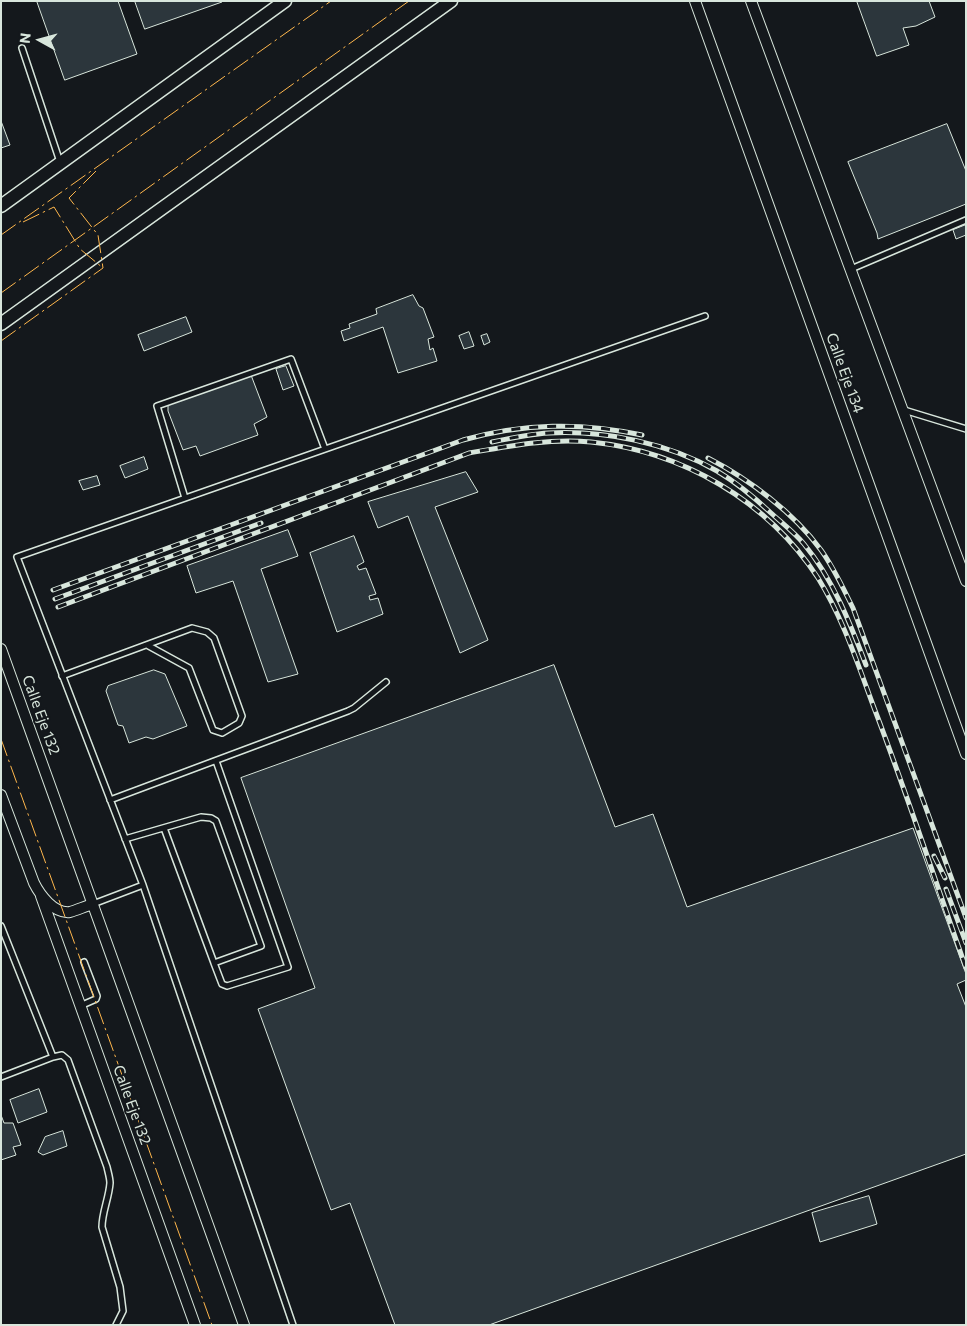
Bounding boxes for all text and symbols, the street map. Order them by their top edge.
north arrow [15,15,65,65]
text: N [16,32,34,44]
street label: Calle Eje 134 [822,330,868,416]
street label: Calle Eje 132 [18,673,64,757]
street label: Calle Eje 132 [109,1063,155,1147]

